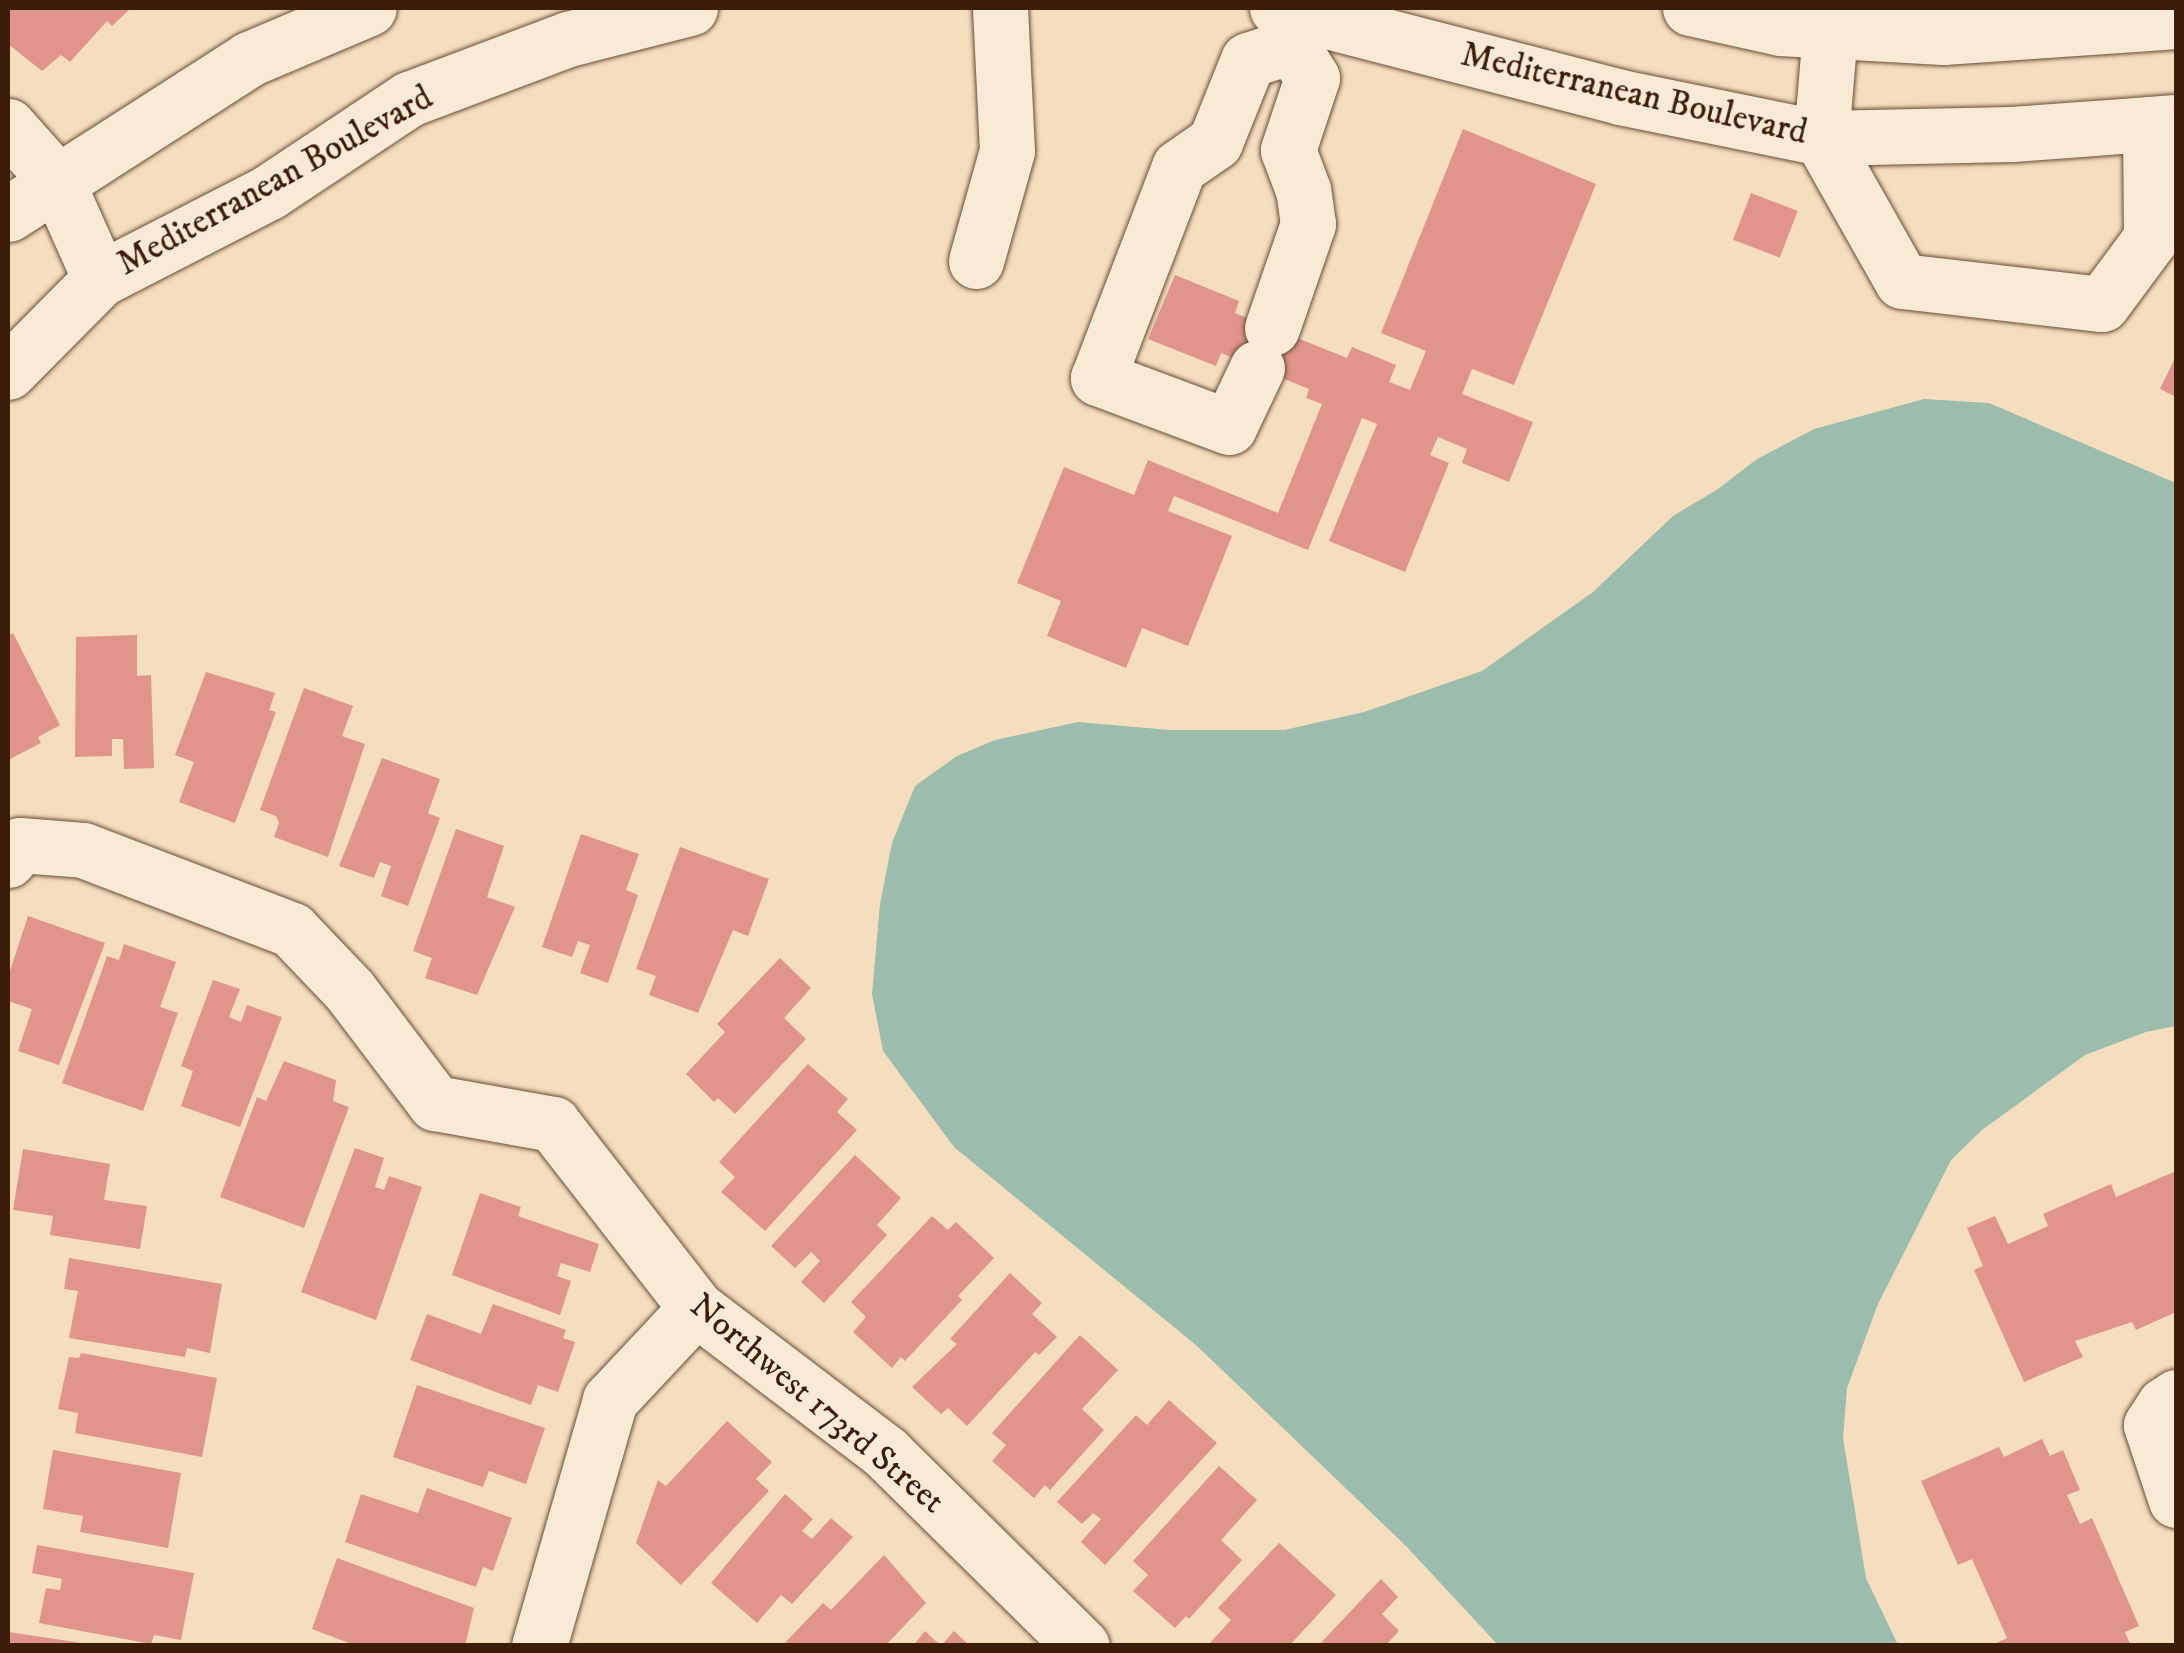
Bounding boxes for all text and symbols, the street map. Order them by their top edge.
street label: Mediterranean Boulevard [1457,34,1811,154]
street label: Mediterranean Boulevard [110,77,440,285]
street label: Northwest 173rd Street [681,1285,953,1523]

